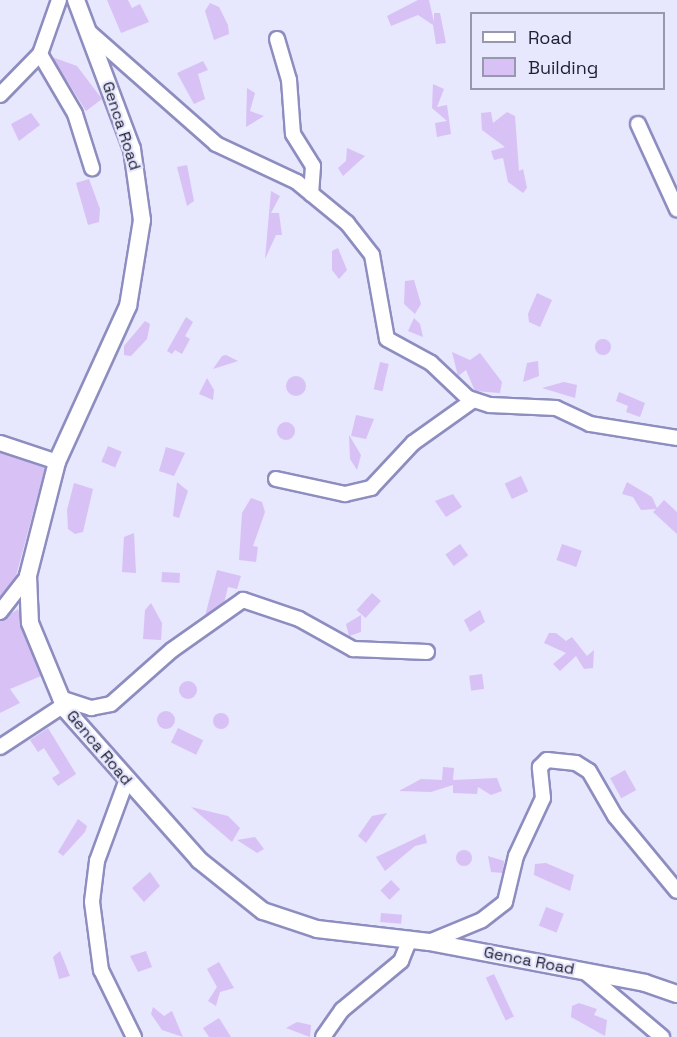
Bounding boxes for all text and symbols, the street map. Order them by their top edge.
legend [470,12,665,90]
text: Road [528,26,572,49]
text: Building [528,56,598,79]
street label: Genca Road [98,79,144,173]
street label: Genca Road [62,707,136,789]
street label: Genca Road [482,943,576,979]

